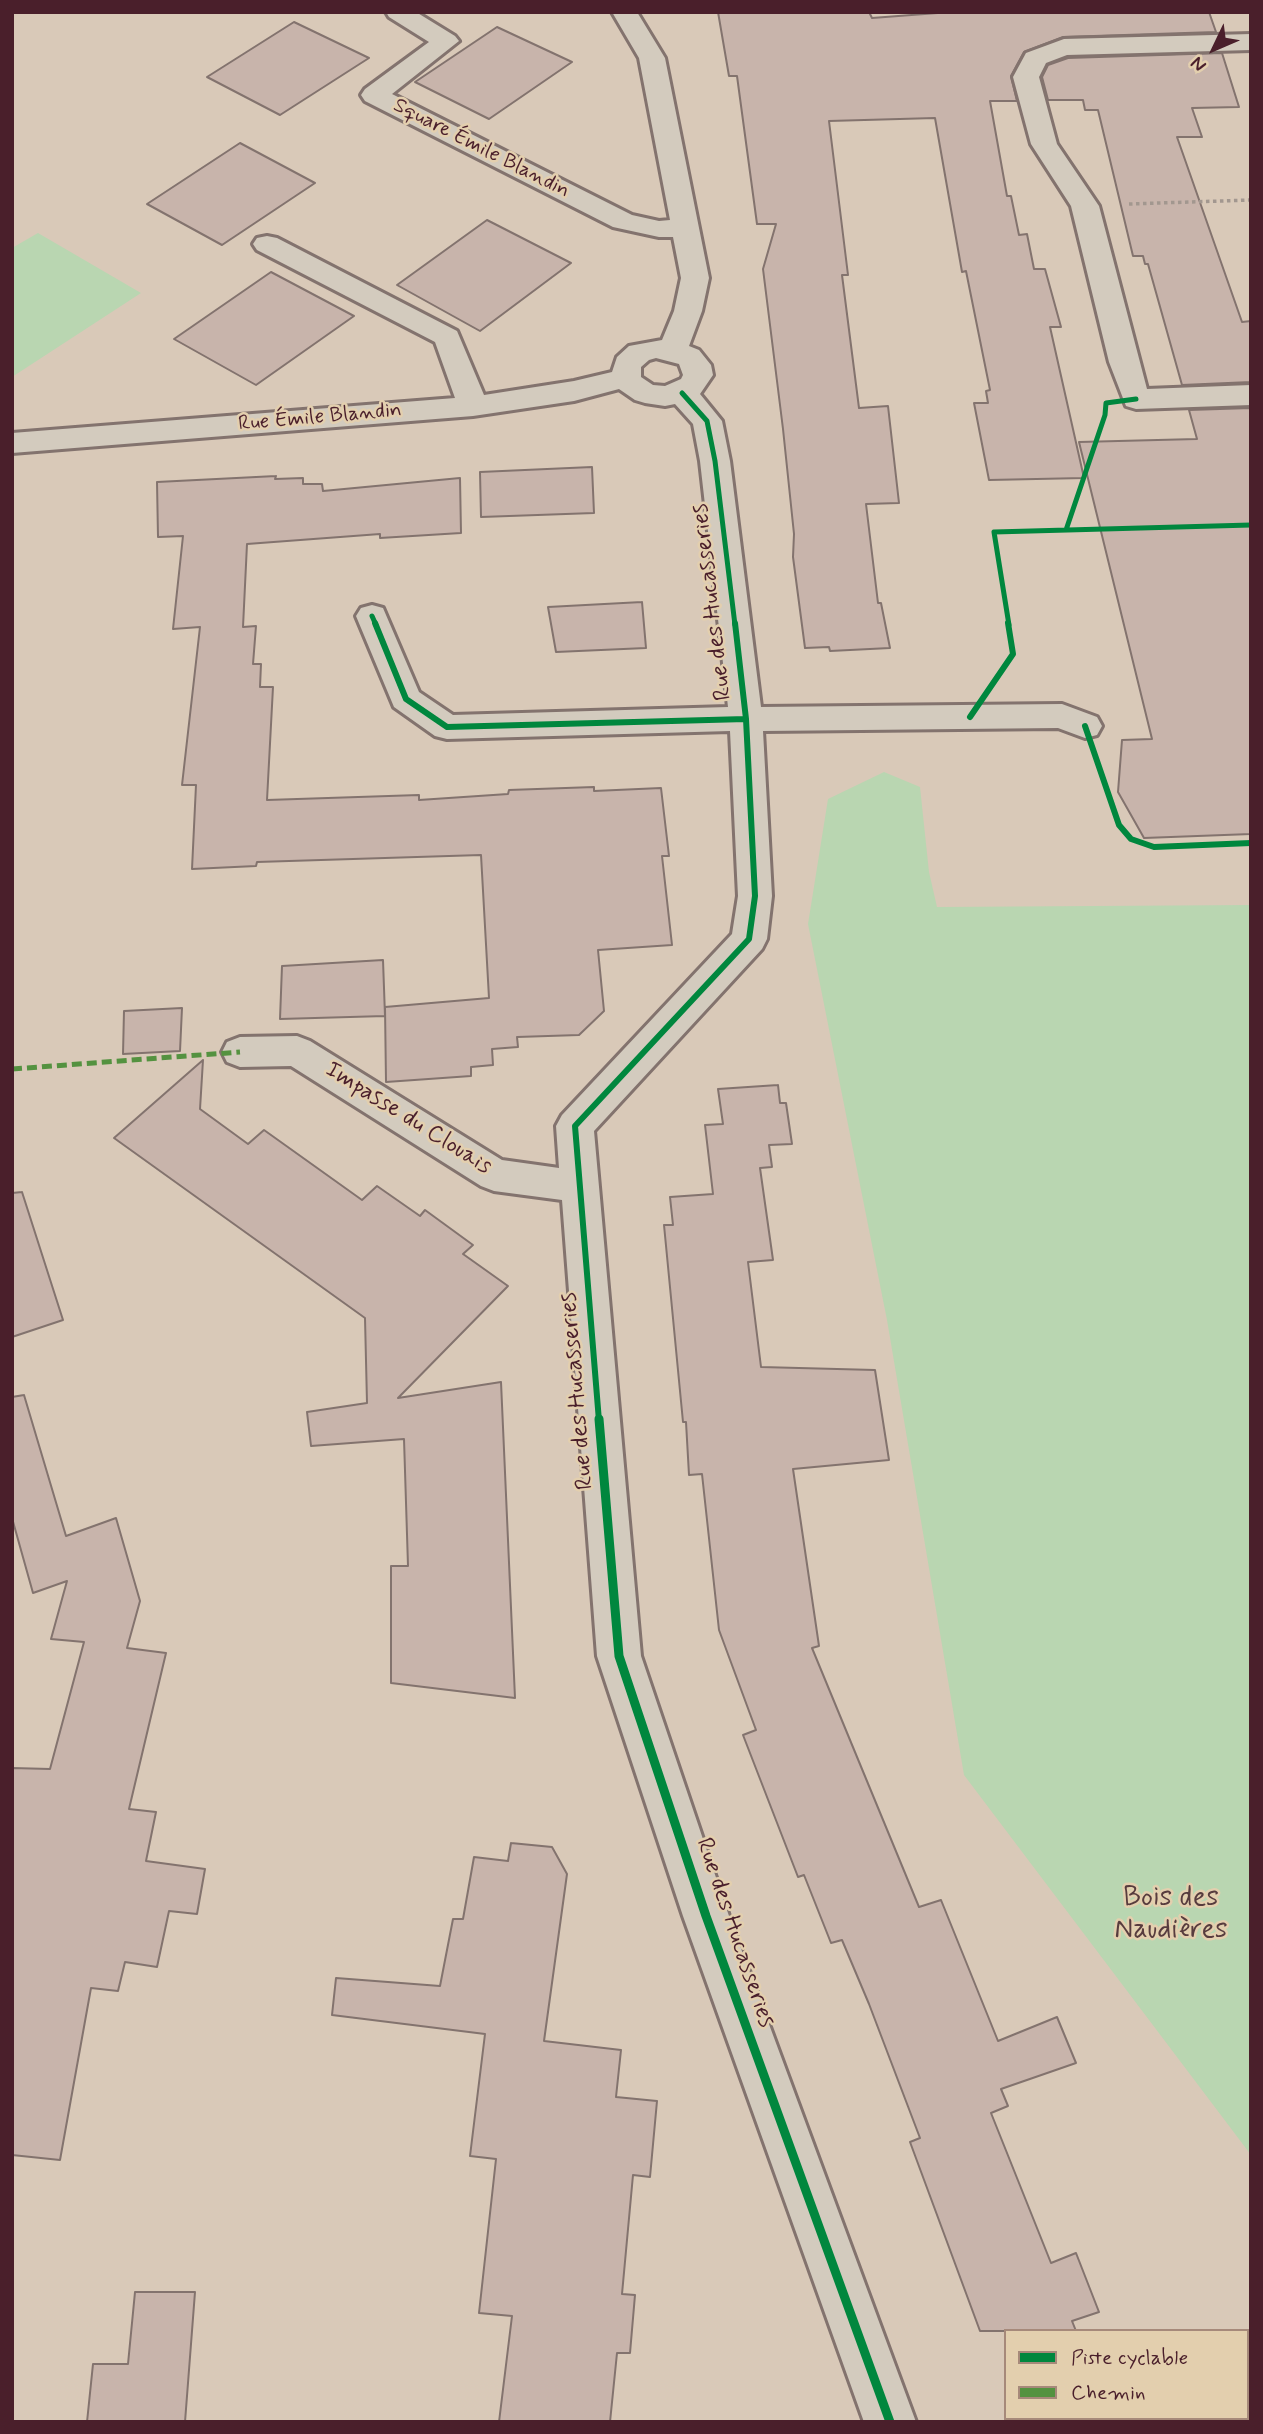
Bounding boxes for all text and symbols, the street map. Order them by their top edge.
north arrow [1179,14,1249,84]
text: N [1185,51,1212,77]
street label: Square Émile Blandin [389,94,573,204]
street label: Rue Émile Blandin [237,398,403,438]
street label: Rue des Hucasseries [687,502,739,702]
street label: Impasse du Clouais [319,1056,497,1182]
street label: Rue des Hucasseries [555,1291,601,1491]
street label: Rue des Hucasseries [688,1835,780,2031]
park label: Bois des Naudières [1114,1882,1228,1948]
legend [1004,2329,1249,2420]
text: Piste cyclable [1071,2344,1188,2372]
text: Chemin [1071,2379,1145,2407]

